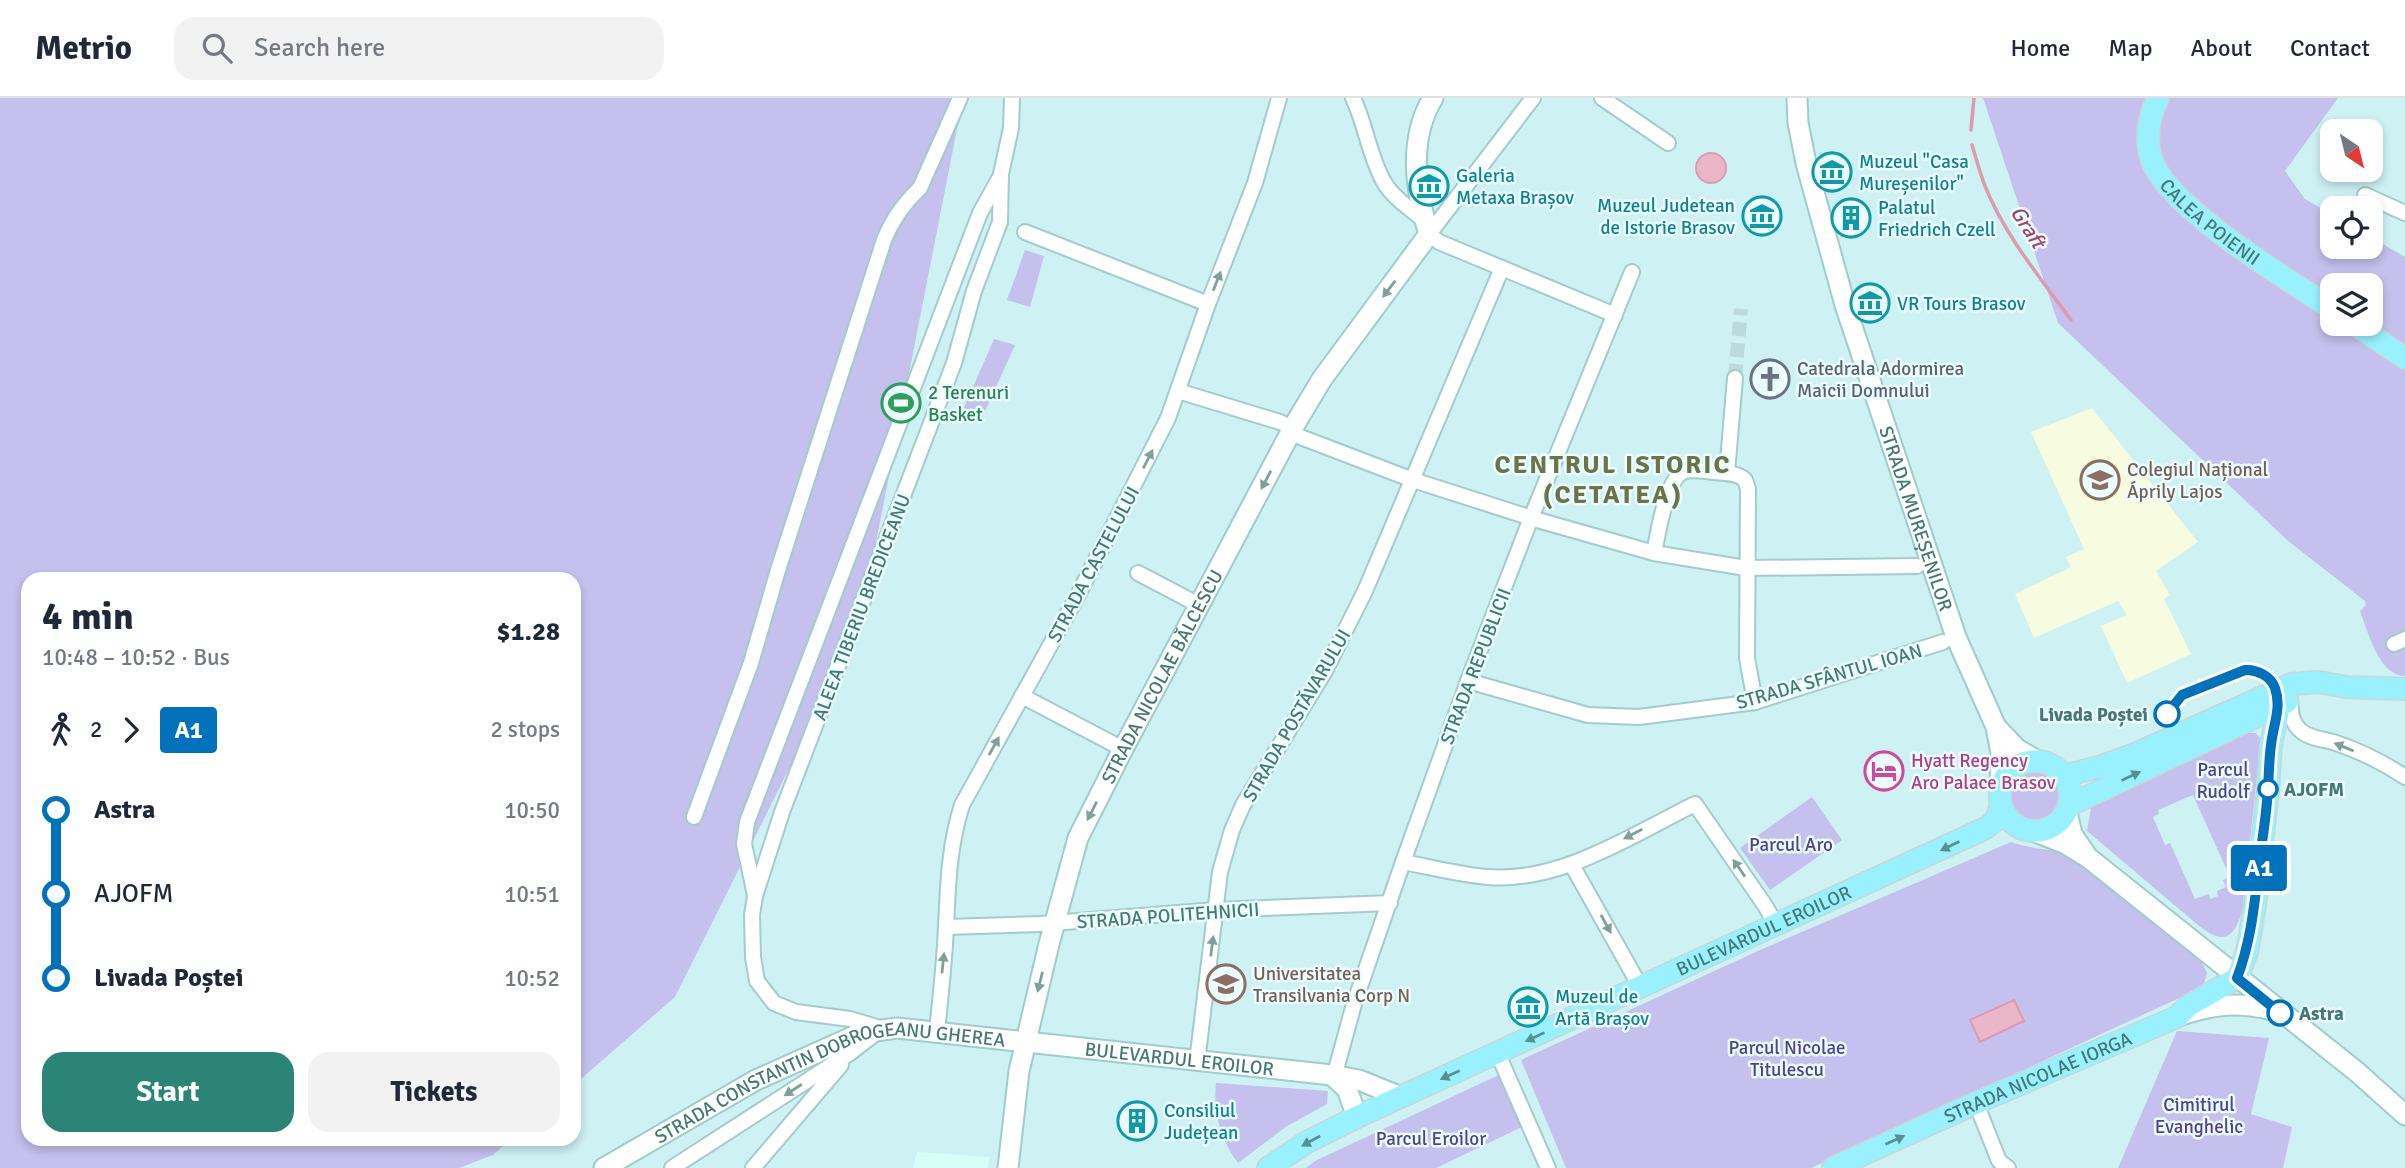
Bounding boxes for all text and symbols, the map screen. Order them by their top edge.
search box [174,17,664,80]
text: Metrio [35,28,132,69]
icon: search [198,29,236,67]
text: Search here [254,32,385,64]
text: Home [2010,33,2070,63]
text: Map [2108,33,2153,63]
text: About [2191,33,2252,63]
text: Contact [2290,33,2370,63]
north arrow [2320,119,2384,182]
map controls [2320,119,2383,336]
place label: Muzeul "Casa Mureșenilor" [1859,150,1969,196]
museum icon: Muzeul "Casa Mureșenilor" [1811,151,1853,193]
place label: Galeria Metaxa Brașov [1456,164,1574,210]
museum icon: Galeria Metaxa Brașov [1408,165,1450,207]
street label: CALEA POIENII [2154,174,2264,271]
place label: Muzeul Judetean de Istorie Brasov [1597,194,1735,240]
museum icon: Muzeul Judetean de Istorie Brasov [1741,195,1783,237]
place label: Palatul Friedrich Czell [1878,196,1996,242]
button: locate [2320,196,2383,259]
building icon: Palatul Friedrich Czell [1830,197,1872,239]
water label: Graft [2005,201,2053,255]
one-way arrow [1211,270,1222,291]
button: layers [2320,273,2383,336]
one-way arrow [1382,280,1396,298]
museum icon: VR Tours Brasov [1849,282,1891,324]
place label: VR Tours Brasov [1897,292,2026,316]
place label: Catedrala Adormirea Maicii Domnului [1797,357,1964,403]
church icon: Catedrala Adormirea Maicii Domnului [1749,358,1791,400]
place label: 2 Terenuri Basket [928,381,1009,427]
sports icon: 2 Terenuri Basket [880,382,922,424]
street label: STRADA MUREȘENILOR [1873,423,1957,614]
one-way arrow [1142,449,1153,469]
district label: CENTRUL ISTORIC (CETATEA) [1495,449,1731,511]
place label: Colegiul Național Áprily Lajos [2127,458,2268,504]
school or university icon: Colegiul Național Áprily Lajos [2079,459,2121,501]
one-way arrow [1260,470,1272,489]
street label: STRADA CASTELULUI [1043,482,1145,647]
street label: ALEEA TIBERIU BREDICEANU [808,491,916,724]
street label: STRADA NICOLAE BĂLCESCU [1096,566,1229,788]
street label: STRADA REPUBLICII [1435,585,1517,748]
text: 4 min [42,593,134,640]
text: $1.28 [496,616,560,648]
street label: STRADA POSTĂVARULUI [1238,625,1356,806]
street label: STRADA SFÂNTUL IOAN [1733,639,1925,715]
text: 10:48 – 10:52 · Bus [42,643,230,672]
marker: Livada Poștei [2154,701,2180,727]
place label: Livada Poștei [2039,703,2148,727]
icon: walk [42,711,80,749]
icon: forward [112,711,150,749]
text: 2 [90,715,102,744]
text: A1 [174,715,203,745]
text: 2 stops [490,715,560,744]
one-way arrow [988,736,1000,756]
one-way arrow [2333,741,2354,752]
place label: Hyatt Regency Aro Palace Brasov [1911,749,2056,795]
hotel icon: Hyatt Regency Aro Palace Brasov [1863,750,1905,792]
park label: Parcul Rudolf [2196,758,2251,804]
one-way arrow [2121,770,2141,782]
place label: AJOFM [2284,778,2344,802]
marker: AJOFM [2258,779,2278,799]
text: Astra [94,794,155,826]
text: 10:50 [504,796,560,825]
one-way arrow [1086,801,1097,821]
one-way arrow [1623,828,1643,840]
park label: Parcul Aro [1749,833,1833,857]
one-way arrow [1940,840,1960,851]
line badge: A1 [2228,845,2290,891]
text: A1 [2245,853,2273,883]
one-way arrow [1732,859,1746,877]
text: AJOFM [94,878,174,910]
text: 10:51 [504,880,560,909]
street label: BULEVARDUL EROILOR [1672,881,1855,982]
street label: STRADA POLITEHNICII [1076,898,1260,934]
one-way arrow [1600,915,1612,934]
one-way arrow [1207,935,1218,957]
one-way arrow [938,952,949,974]
text: Livada Poștei [94,962,244,994]
place label: Universitatea Transilvania Corp N [1253,962,1410,1008]
school or university icon: Universitatea Transilvania Corp N [1205,963,1247,1005]
text: 10:52 [504,964,560,993]
one-way arrow [1034,971,1045,993]
place label: Muzeul de Artă Brașov [1555,985,1649,1031]
museum icon: Muzeul de Artă Brașov [1507,986,1549,1028]
marker: Astra [2267,1000,2293,1026]
place label: Astra [2299,1002,2344,1026]
street label: STRADA CONSTANTIN DOBROGEANU GHEREA [650,1017,1007,1149]
street label: STRADA NICOLAE IORGA [1940,1027,2136,1129]
one-way arrow [1525,1031,1545,1043]
park label: Parcul Nicolae Titulescu [1728,1036,1846,1082]
street label: BULEVARDUL EROILOR [1083,1037,1275,1082]
button: Start [42,1052,294,1132]
button: Tickets [308,1052,560,1132]
one-way arrow [1439,1070,1460,1081]
one-way arrow [783,1083,803,1096]
park label: Cimitirul Evanghelic [2155,1093,2243,1139]
place label: Consiliul Județean [1164,1099,1238,1145]
building icon: Consiliul Județean [1116,1100,1158,1142]
park label: Parcul Eroilor [1376,1127,1486,1151]
one-way arrow [1885,1134,1905,1146]
one-way arrow [1301,1135,1321,1146]

